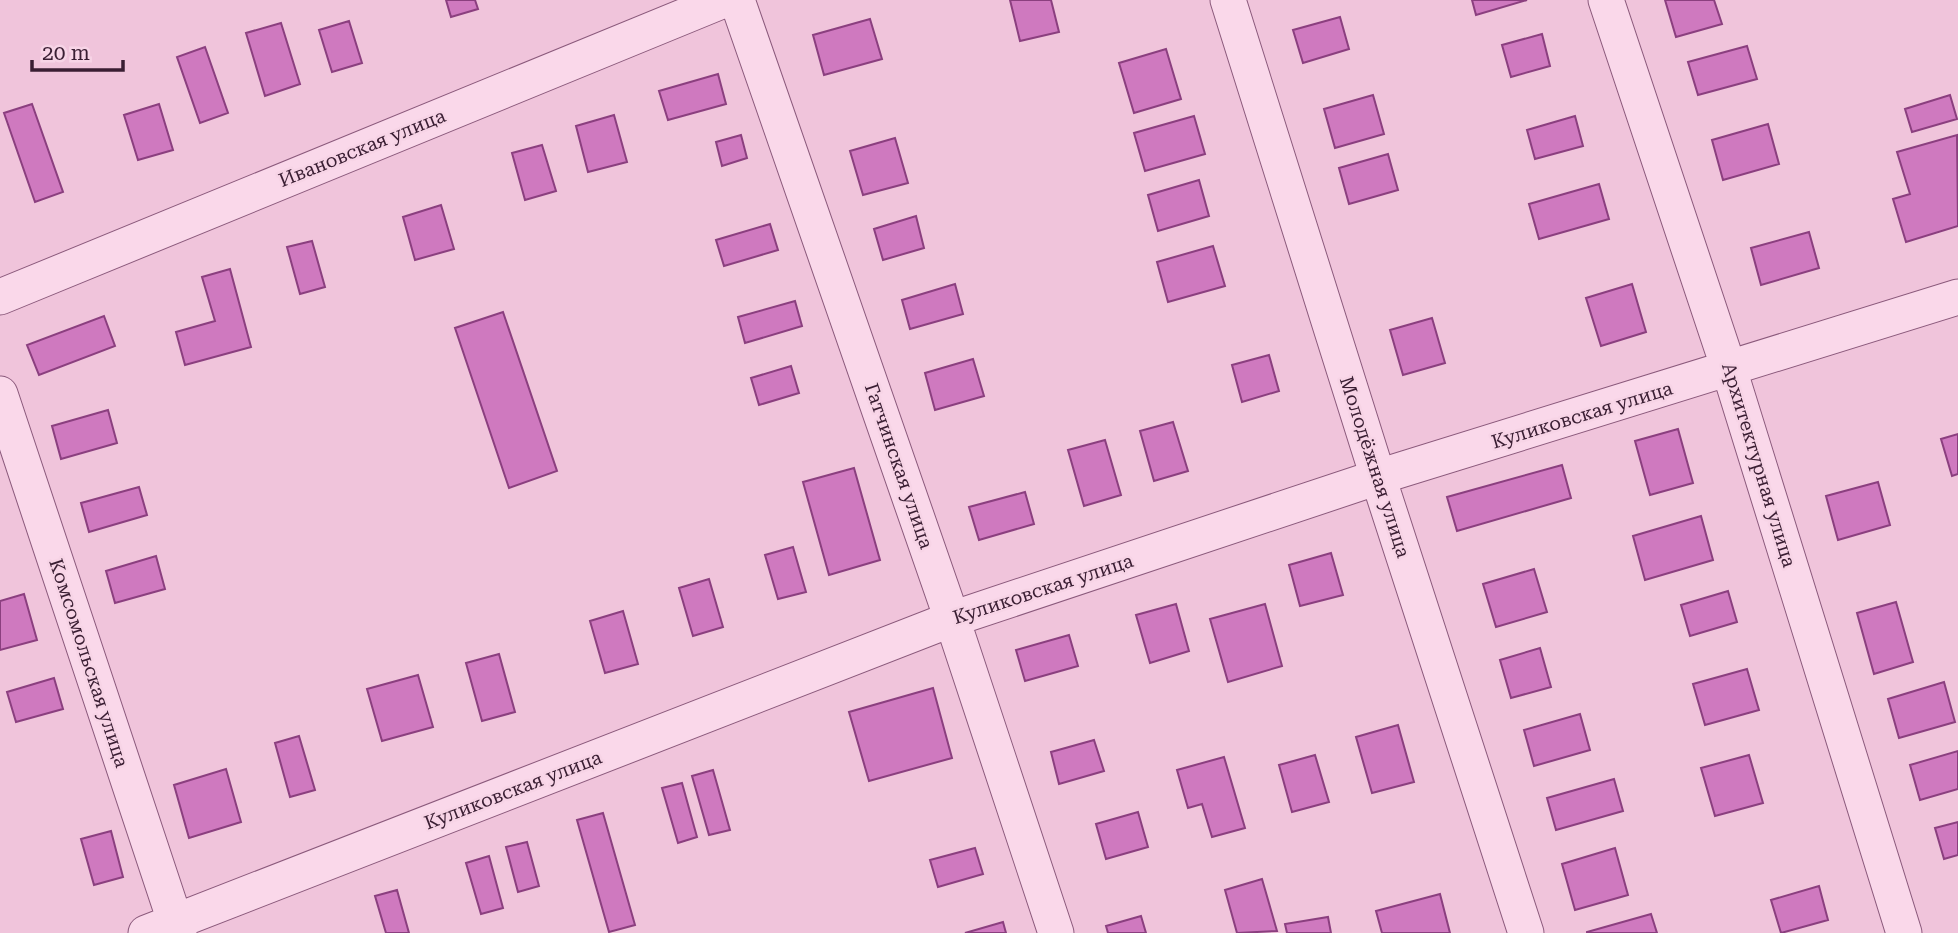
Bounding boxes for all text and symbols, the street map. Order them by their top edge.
scale bar [32,28,122,72]
text: 20 m [42,41,90,65]
street label: Ивановская улица [275,104,449,192]
street label: Архитектурная улица [1717,360,1801,571]
street label: Молодёжная улица [1335,374,1415,561]
street label: Куликовская улица [1489,376,1676,454]
street label: Гатчинская улица [860,380,938,552]
street label: Куликовская улица [950,549,1137,629]
street label: Комсомольская улица [44,556,134,771]
street label: Куликовская улица [421,745,606,834]

